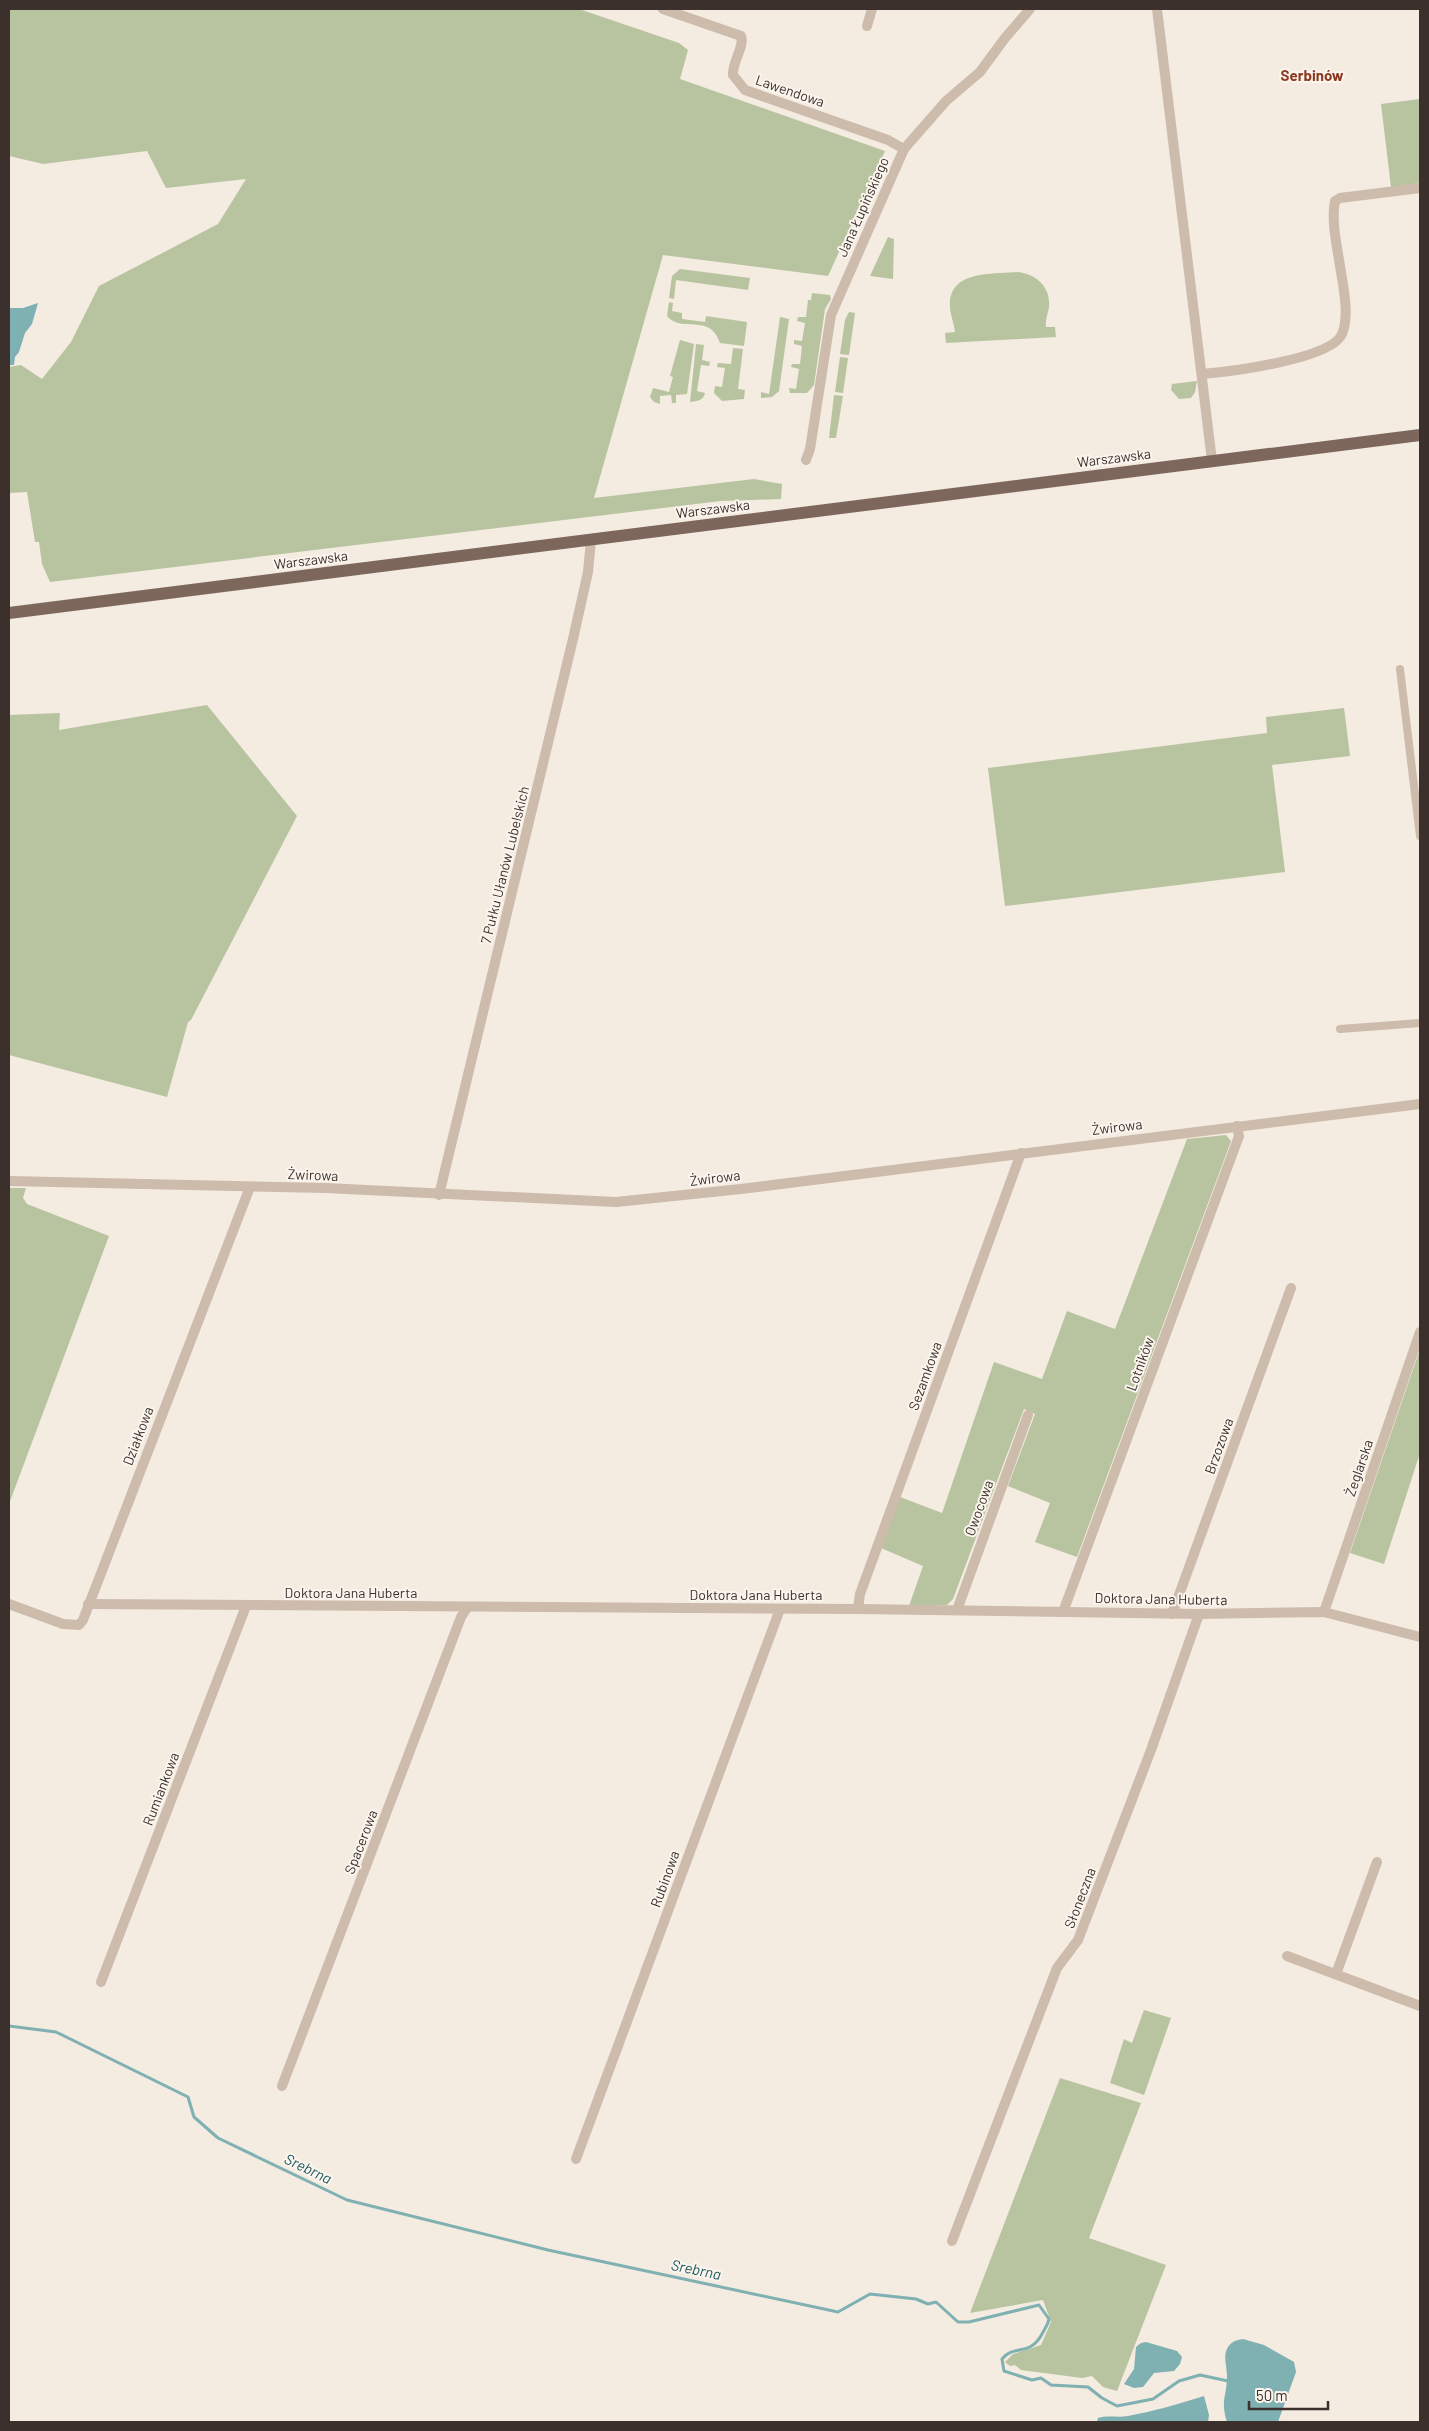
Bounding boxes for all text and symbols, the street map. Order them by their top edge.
district label: Serbinów [1281,66,1344,84]
street label: Lawendowa [753,71,827,110]
street label: Jana Łupińskiego [833,154,892,259]
street label: Warszawska [1076,445,1152,470]
street label: Warszawska [675,496,751,521]
street label: Warszawska [273,547,349,572]
street label: 7 Pułku Ułanów Lubelskich [477,784,532,945]
street label: Żwirowa [1091,1115,1143,1138]
street label: Żwirowa [287,1165,339,1184]
street label: Żwirowa [689,1166,741,1189]
street label: Lotników [1122,1335,1157,1393]
street label: Sezamkowa [904,1339,945,1412]
street label: Działkowa [119,1404,157,1468]
street label: Brzozowa [1201,1415,1237,1476]
street label: Żeglarska [1341,1437,1376,1498]
street label: Owocowa [961,1478,996,1538]
street label: Doktora Jana Huberta [285,1584,417,1601]
street label: Doktora Jana Huberta [690,1586,822,1603]
street label: Doktora Jana Huberta [1094,1589,1228,1608]
street label: Rumiankowa [139,1750,182,1828]
street label: Spacerowa [341,1807,381,1876]
street label: Rubinowa [646,1848,683,1910]
street label: Słoneczna [1060,1865,1099,1931]
water label: Srebrna [282,2149,335,2187]
water label: Srebrna [670,2255,723,2283]
scale bar [1249,2378,1328,2410]
text: 50 m [1256,2386,1288,2404]

